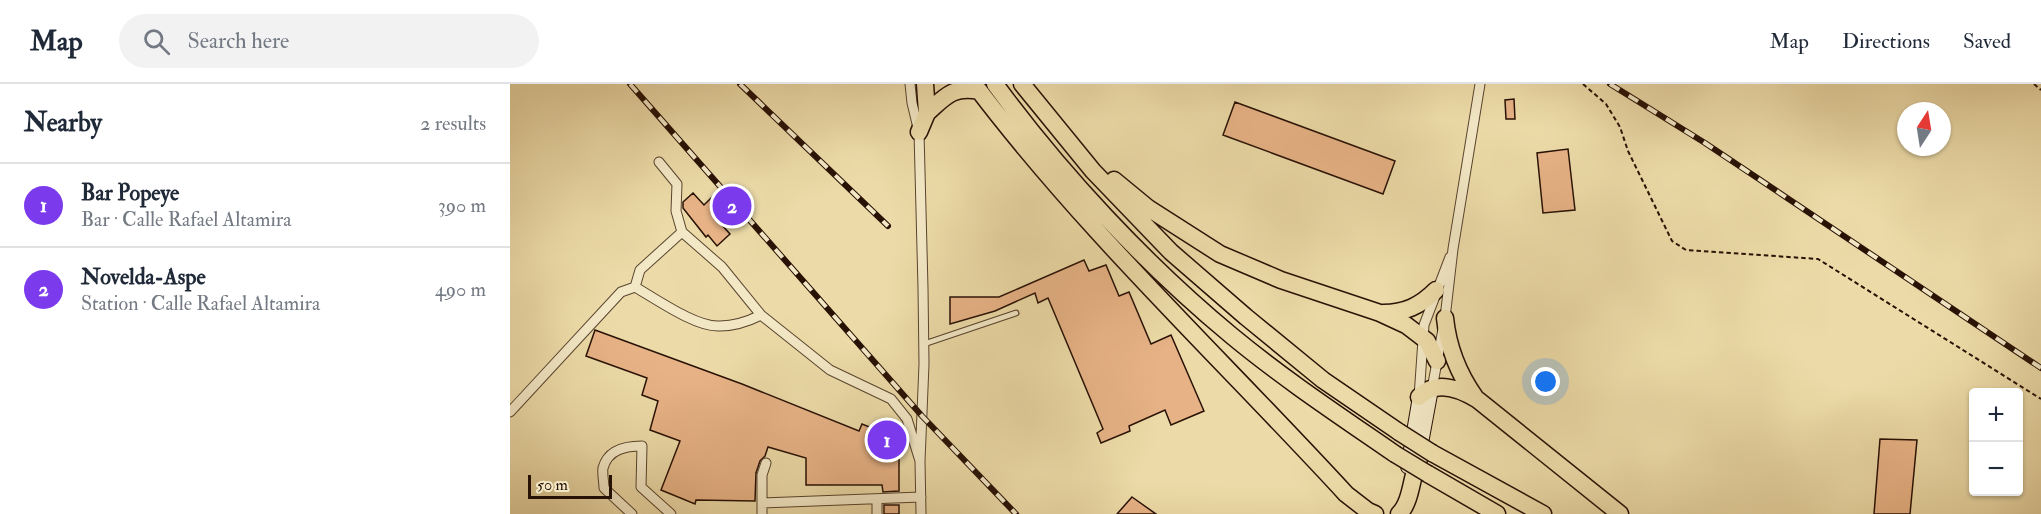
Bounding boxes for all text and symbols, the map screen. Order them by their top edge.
search box [119,14,539,68]
text: Map [30,24,83,59]
icon: search [140,25,173,58]
text: Search here [188,27,289,55]
text: Map [1769,28,1809,55]
text: Directions [1842,28,1930,55]
text: Saved [1963,28,2011,55]
north arrow [1897,102,1951,156]
text: Nearby [24,107,102,139]
text: 2 results [420,111,486,136]
text: Bar Popeye [81,179,179,207]
pin: 2 [712,184,752,228]
text: 1 [40,193,47,218]
text: 390 m [438,193,486,218]
text: Bar · Calle Rafael Altamira [81,207,292,232]
text: Novelda-Aspe [81,263,206,291]
text: 2 [38,277,49,302]
text: 490 m [435,277,486,302]
text: Station · Calle Rafael Altamira [81,291,320,316]
your location [1531,367,1560,396]
map controls [1969,388,2023,496]
button: + [1969,388,2023,442]
pin: 1 [868,418,907,462]
button: − [1969,442,2023,496]
scale bar [528,472,612,500]
text: 50 m [537,475,568,495]

